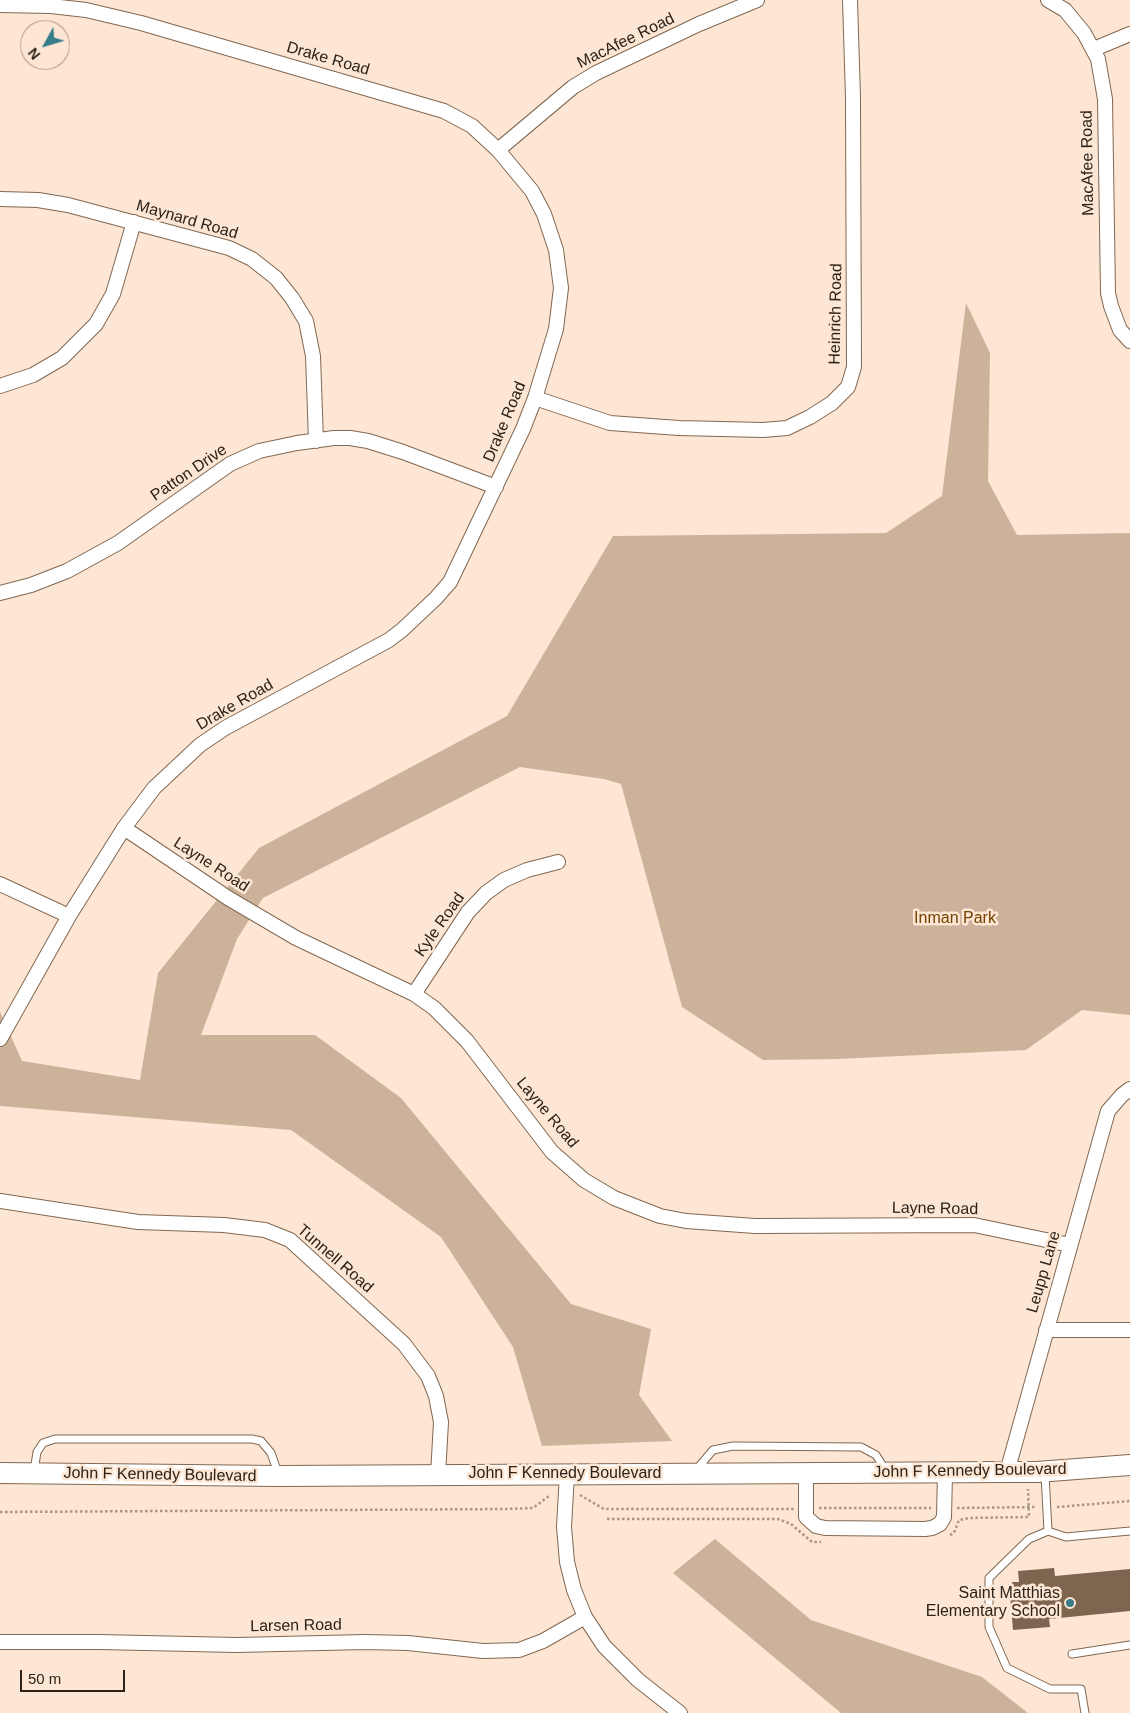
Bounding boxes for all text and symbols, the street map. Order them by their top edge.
street label: MacAfee Road [574,9,678,73]
north arrow [20,20,70,70]
street label: Drake Road [284,38,372,80]
text: N [25,45,44,63]
street label: MacAfee Road [1077,110,1099,216]
street label: Maynard Road [134,196,240,244]
street label: Heinrich Road [826,263,846,365]
street label: Drake Road [479,379,531,465]
street label: Patton Drive [147,440,231,506]
street label: Drake Road [193,675,277,735]
street label: Layne Road [170,833,252,897]
street label: Kyle Road [411,889,469,961]
park label: Inman Park [914,909,996,929]
street label: Layne Road [512,1074,582,1152]
street label: Layne Road [892,1199,978,1219]
street label: Tunnell Road [293,1221,377,1297]
street label: Leupp Lane [1023,1229,1065,1315]
street label: John F Kennedy Boulevard [873,1460,1067,1482]
street label: John F Kennedy Boulevard [63,1464,257,1486]
street label: John F Kennedy Boulevard [468,1464,662,1484]
place label: Saint Matthias Elementary School [926,1584,1060,1622]
marker: Saint Matthias Elementary School [1064,1597,1076,1609]
street label: Larsen Road [250,1616,342,1636]
scale bar [22,1660,128,1692]
text: 50 m [28,1670,61,1687]

